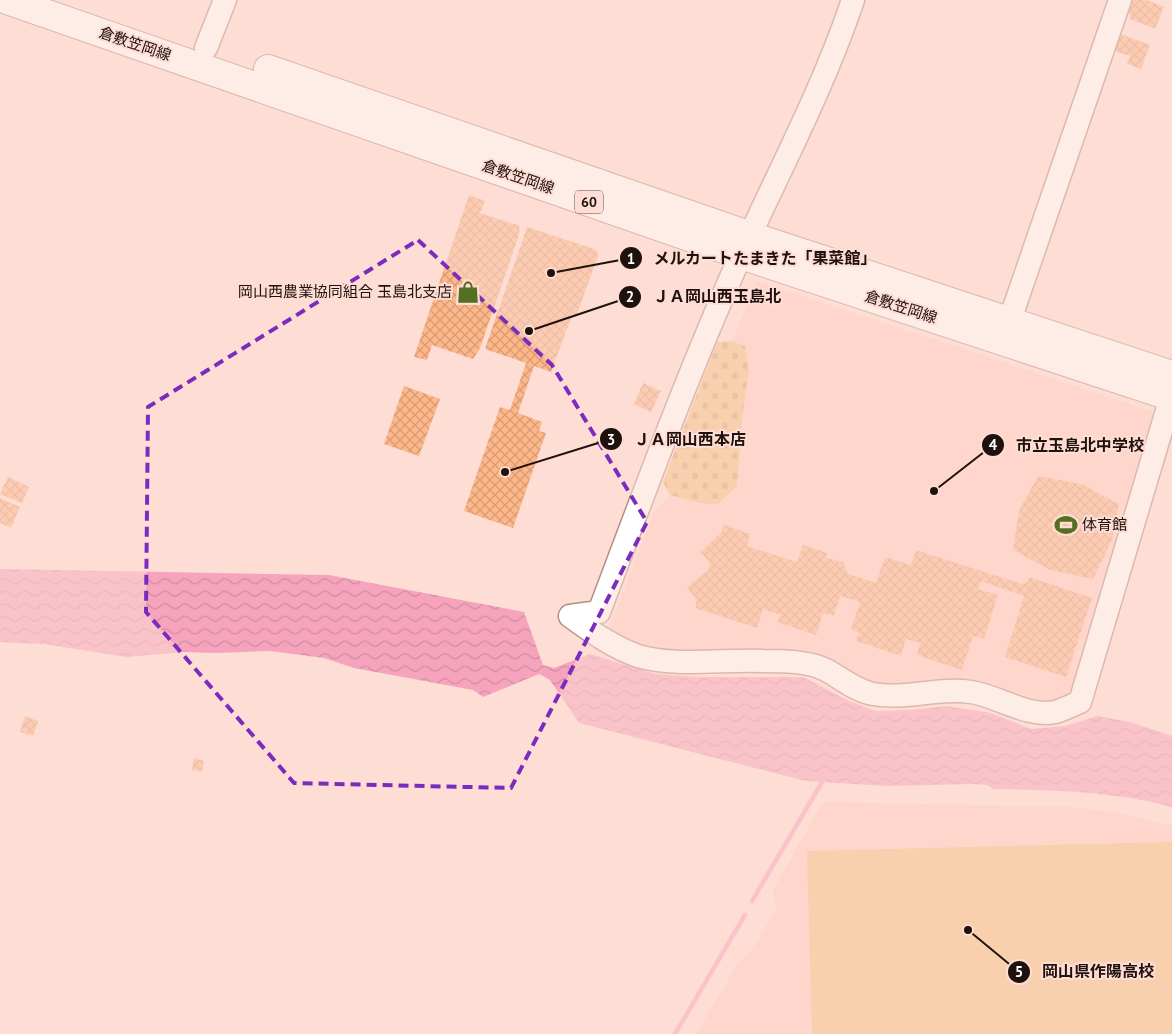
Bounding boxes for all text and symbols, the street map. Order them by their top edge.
street label: 倉敷笠岡線 [97,22,174,65]
street label: 倉敷笠岡線 [480,155,557,198]
road number: 60 [575,190,603,213]
callout: メルカートたまきた「果菜館」 [618,243,887,274]
text: メルカートたまきた「果菜館」 [653,248,877,268]
text: 1 [627,249,635,268]
shop icon: 岡山西農業協同組合 玉島北支店 [455,279,481,305]
callout: ＪＡ岡山西玉島北 [618,281,791,312]
place label: 岡山西農業協同組合 玉島北支店 [238,282,452,301]
text: ＪＡ岡山西玉島北 [653,286,781,306]
street label: 倉敷笠岡線 [863,286,940,327]
text: 2 [626,287,634,306]
callout: ＪＡ岡山西本店 [599,424,756,455]
text: ＪＡ岡山西本店 [634,429,746,449]
text: 3 [607,430,615,449]
callout: 市立玉島北中学校 [981,430,1154,461]
text: 4 [989,435,998,454]
text: 市立玉島北中学校 [1016,435,1144,455]
sports icon: 体育館 [1053,512,1079,538]
place label: 体育館 [1082,515,1127,534]
callout: 岡山県作陽高校 [1007,956,1164,987]
text: 岡山県作陽高校 [1042,961,1154,981]
text: 5 [1015,962,1023,981]

